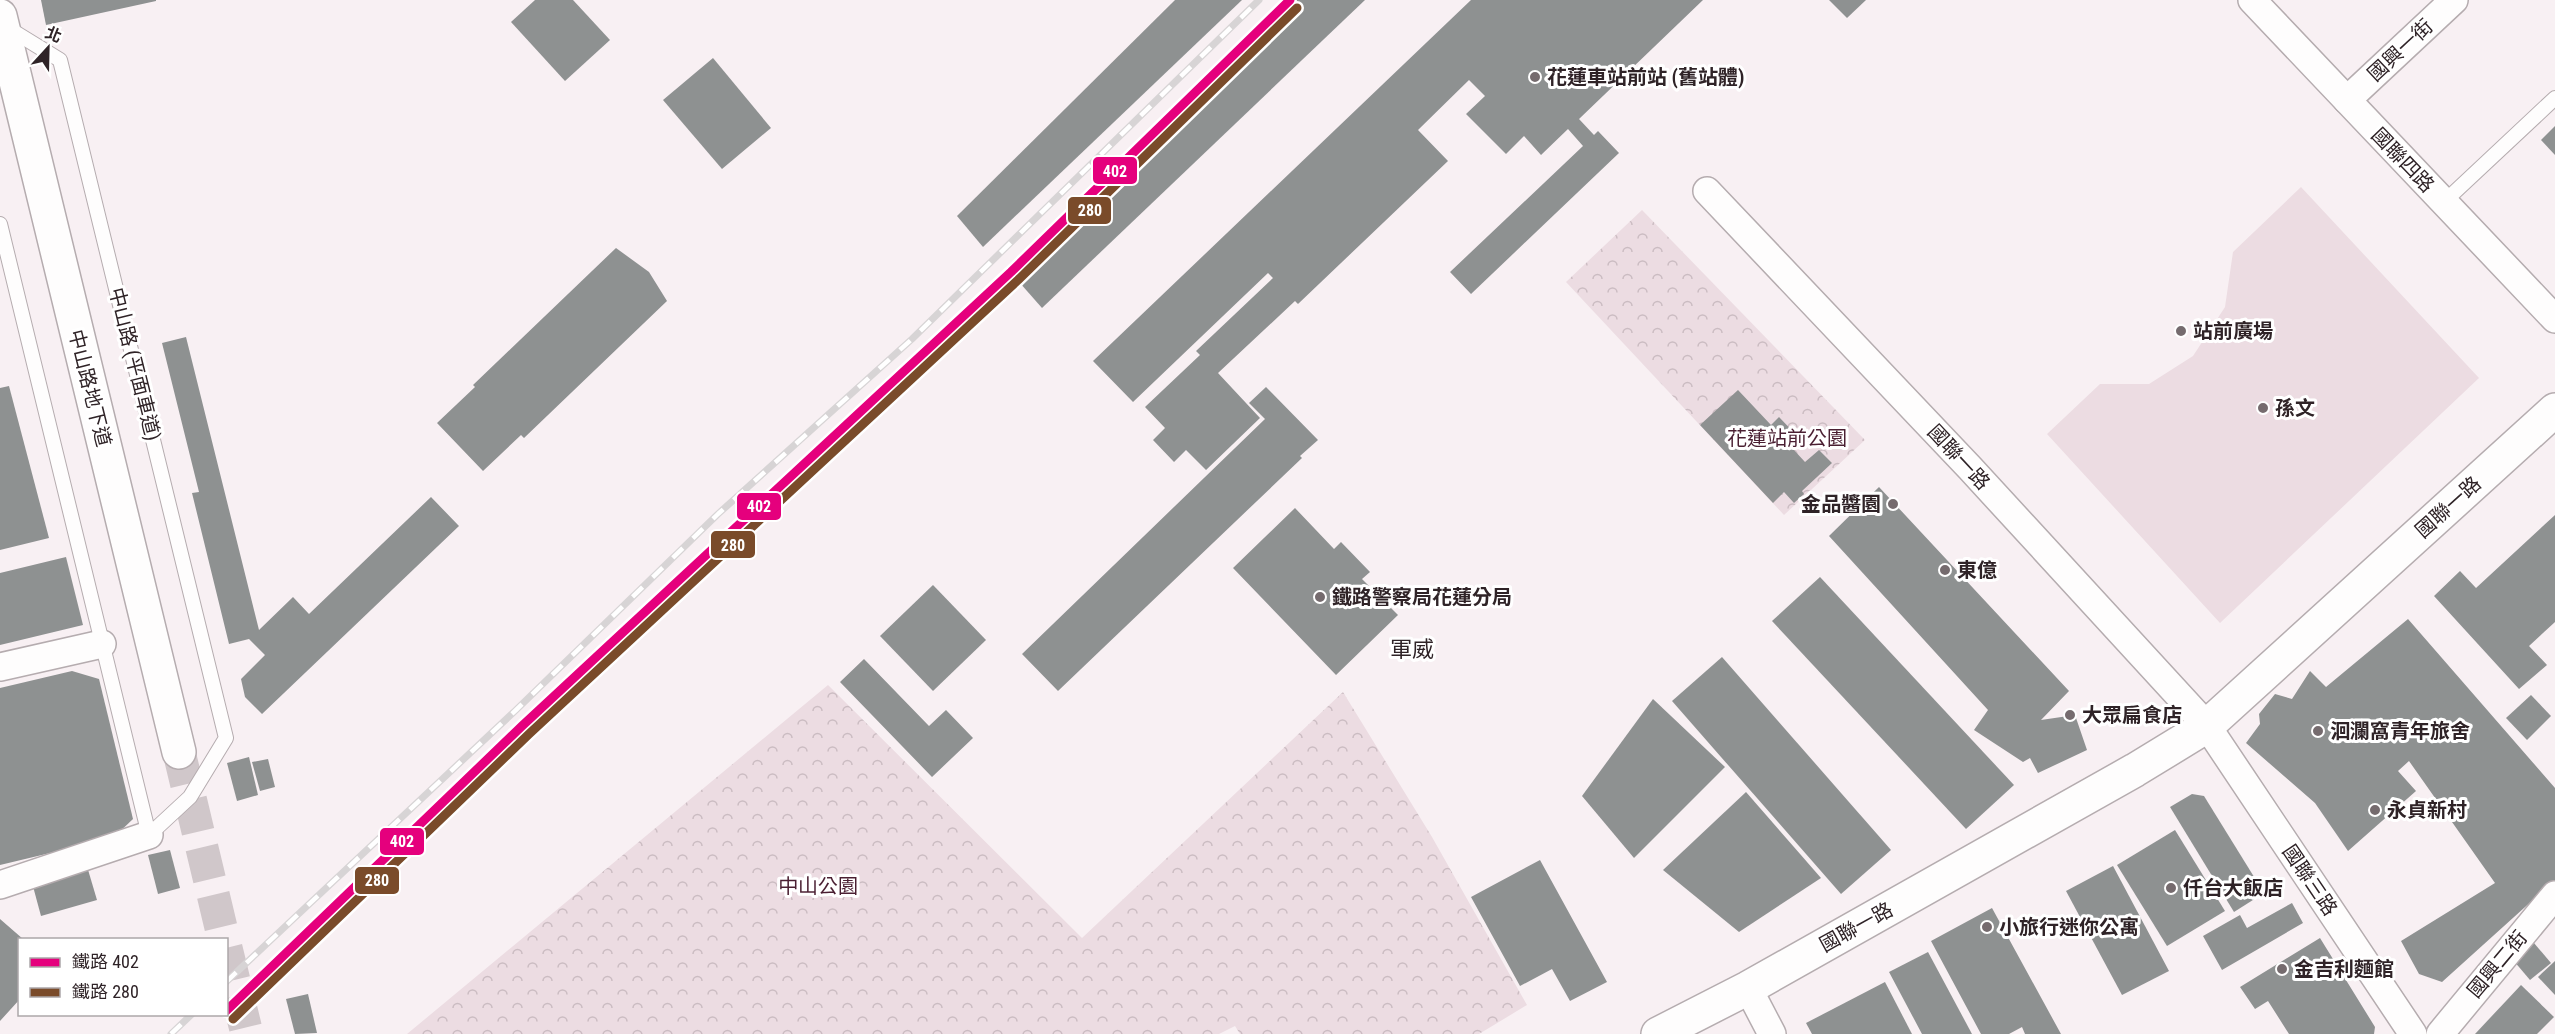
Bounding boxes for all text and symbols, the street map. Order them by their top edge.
street label: 國興一街 [2363,14,2437,86]
north arrow [18,18,78,78]
text: 北 [42,23,64,46]
place label: 花蓮車站前站 (舊站體) [1547,65,1745,89]
marker: 花蓮車站前站 (舊站體) [1528,70,1542,84]
street label: 國聯四路 [2367,123,2439,197]
line badge: 402 [1092,156,1138,185]
text: 402 [1103,162,1127,181]
line badge: 280 [1067,196,1112,225]
text: 280 [1078,201,1102,220]
street label: 中山路 (平面車道) [104,285,166,443]
place label: 站前廣場 [2193,319,2273,343]
marker: 站前廣場 [2174,324,2188,338]
street label: 中山路地下道 [64,327,116,449]
place label: 孫文 [2275,396,2315,420]
marker: 孫文 [2256,401,2270,415]
street label: 國聯一路 [1923,420,1995,494]
park label: 花蓮站前公園 [1727,426,1847,450]
street label: 國聯一路 [2410,471,2486,543]
line badge: 402 [736,492,782,521]
place label: 金品醬園 [1801,492,1881,516]
text: 402 [747,497,771,516]
marker: 金品醬園 [1886,497,1900,511]
line badge: 280 [710,530,756,559]
text: 280 [721,536,745,555]
place label: 東億 [1957,558,1997,582]
marker: 東億 [1938,563,1952,577]
place label: 鐵路警察局花蓮分局 [1332,585,1512,609]
marker: 鐵路警察局花蓮分局 [1313,590,1327,604]
district label: 軍威 [1390,637,1434,662]
place label: 大眾扁食店 [2082,703,2182,727]
marker: 大眾扁食店 [2063,708,2077,722]
place label: 洄瀾窩青年旅舍 [2330,719,2470,743]
marker: 洄瀾窩青年旅舍 [2311,724,2325,738]
place label: 永貞新村 [2387,798,2467,822]
marker: 永貞新村 [2368,803,2382,817]
line badge: 402 [379,827,425,856]
text: 402 [390,832,414,851]
street label: 國聯三路 [2278,840,2342,920]
line badge: 280 [354,866,400,895]
text: 280 [365,871,389,890]
park label: 中山公園 [778,874,858,898]
place label: 仟台大飯店 [2183,876,2283,900]
marker: 仟台大飯店 [2164,881,2178,895]
street label: 國聯一路 [1815,897,1897,957]
place label: 小旅行迷你公寓 [1999,915,2139,939]
marker: 小旅行迷你公寓 [1980,920,1994,934]
street label: 國興二街 [2462,926,2532,1002]
legend [18,938,228,1016]
text: 鐵路 402 [72,951,139,972]
place label: 金吉利麵館 [2294,957,2394,981]
marker: 金吉利麵館 [2275,962,2289,976]
text: 鐵路 280 [72,981,139,1002]

